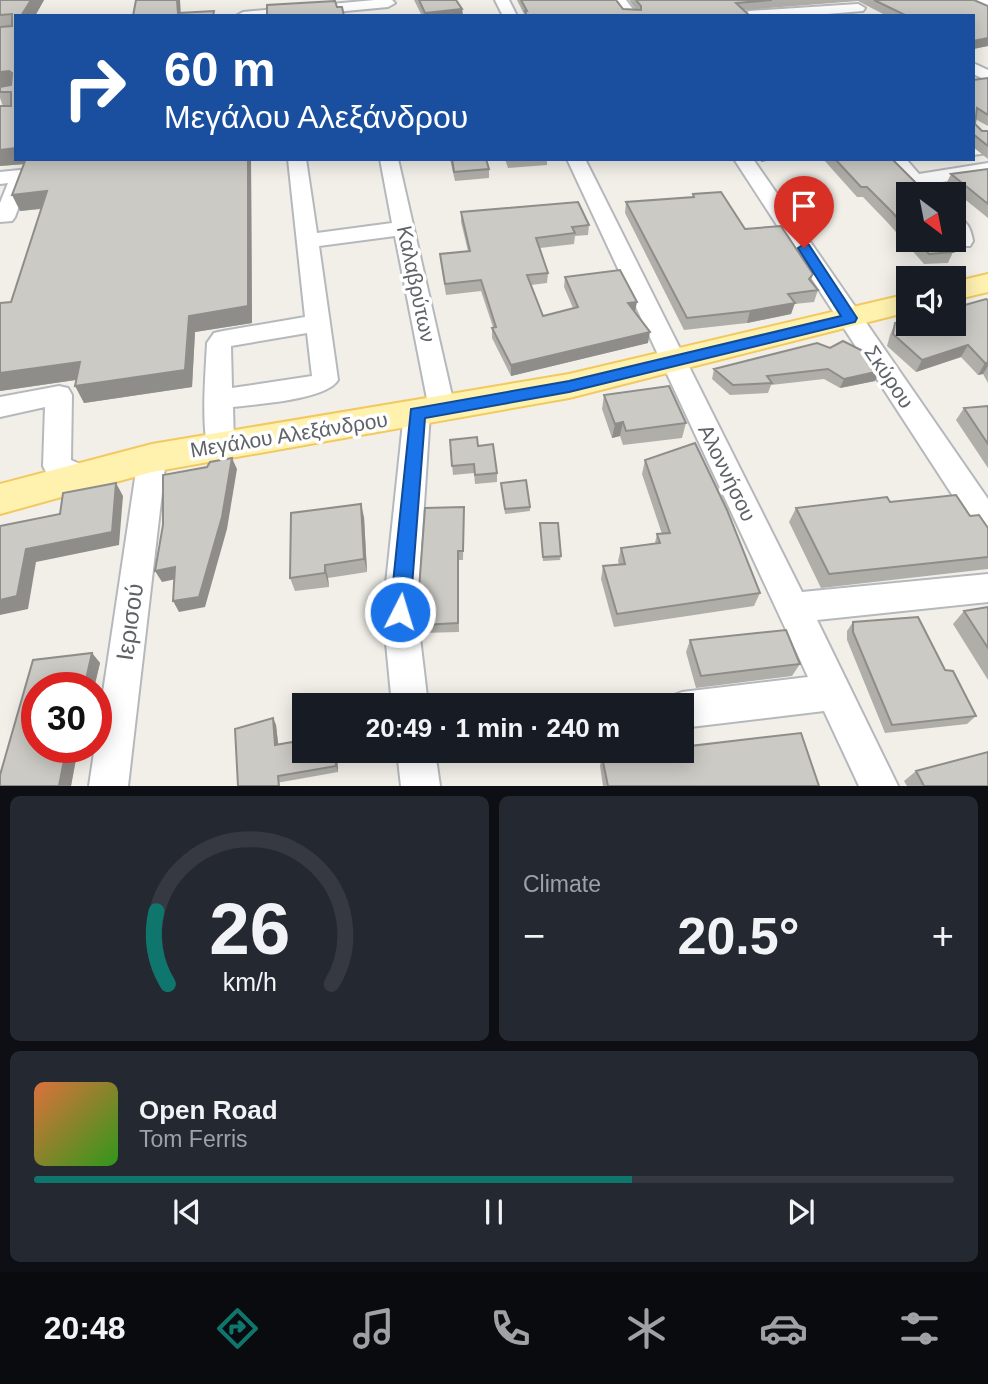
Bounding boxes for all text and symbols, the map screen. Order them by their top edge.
icon: right [49,42,140,133]
text: 60 m [164,42,276,96]
text: Μεγάλου Αλεξάνδρου [164,99,468,135]
pin [774,176,834,248]
north arrow [896,182,966,252]
map controls [896,182,966,336]
icon: arrive [785,187,823,225]
street label: Καλαβρύτων [393,223,440,344]
button: sound [896,266,966,336]
street label: Σκύρου [860,341,919,412]
street label: Μεγάλου Αλεξάνδρου [189,408,389,461]
street label: Αλοννήσου [694,421,761,525]
position arrow [363,575,437,649]
street label: Ιερισού [111,582,148,662]
speed limit sign: 30 [21,672,112,763]
text: 20:49 · 1 min · 240 m [366,713,620,743]
text: Climate [523,871,601,897]
text: 26 [209,889,290,970]
text: 20.5° [677,907,800,965]
text: − [523,915,545,957]
text: + [932,915,954,957]
text: km/h [222,968,277,996]
text: Open Road [139,1095,278,1125]
text: Tom Ferris [139,1126,248,1152]
icon: previous [168,1193,206,1231]
icon: pause [475,1193,513,1231]
icon: next [782,1193,820,1231]
icon: directions [213,1304,262,1353]
icon: music [349,1304,398,1353]
icon: phone [486,1304,535,1353]
icon: climate [622,1304,671,1353]
icon: car [759,1304,808,1353]
icon: filters [895,1304,944,1353]
text: 20:48 [44,1310,126,1346]

